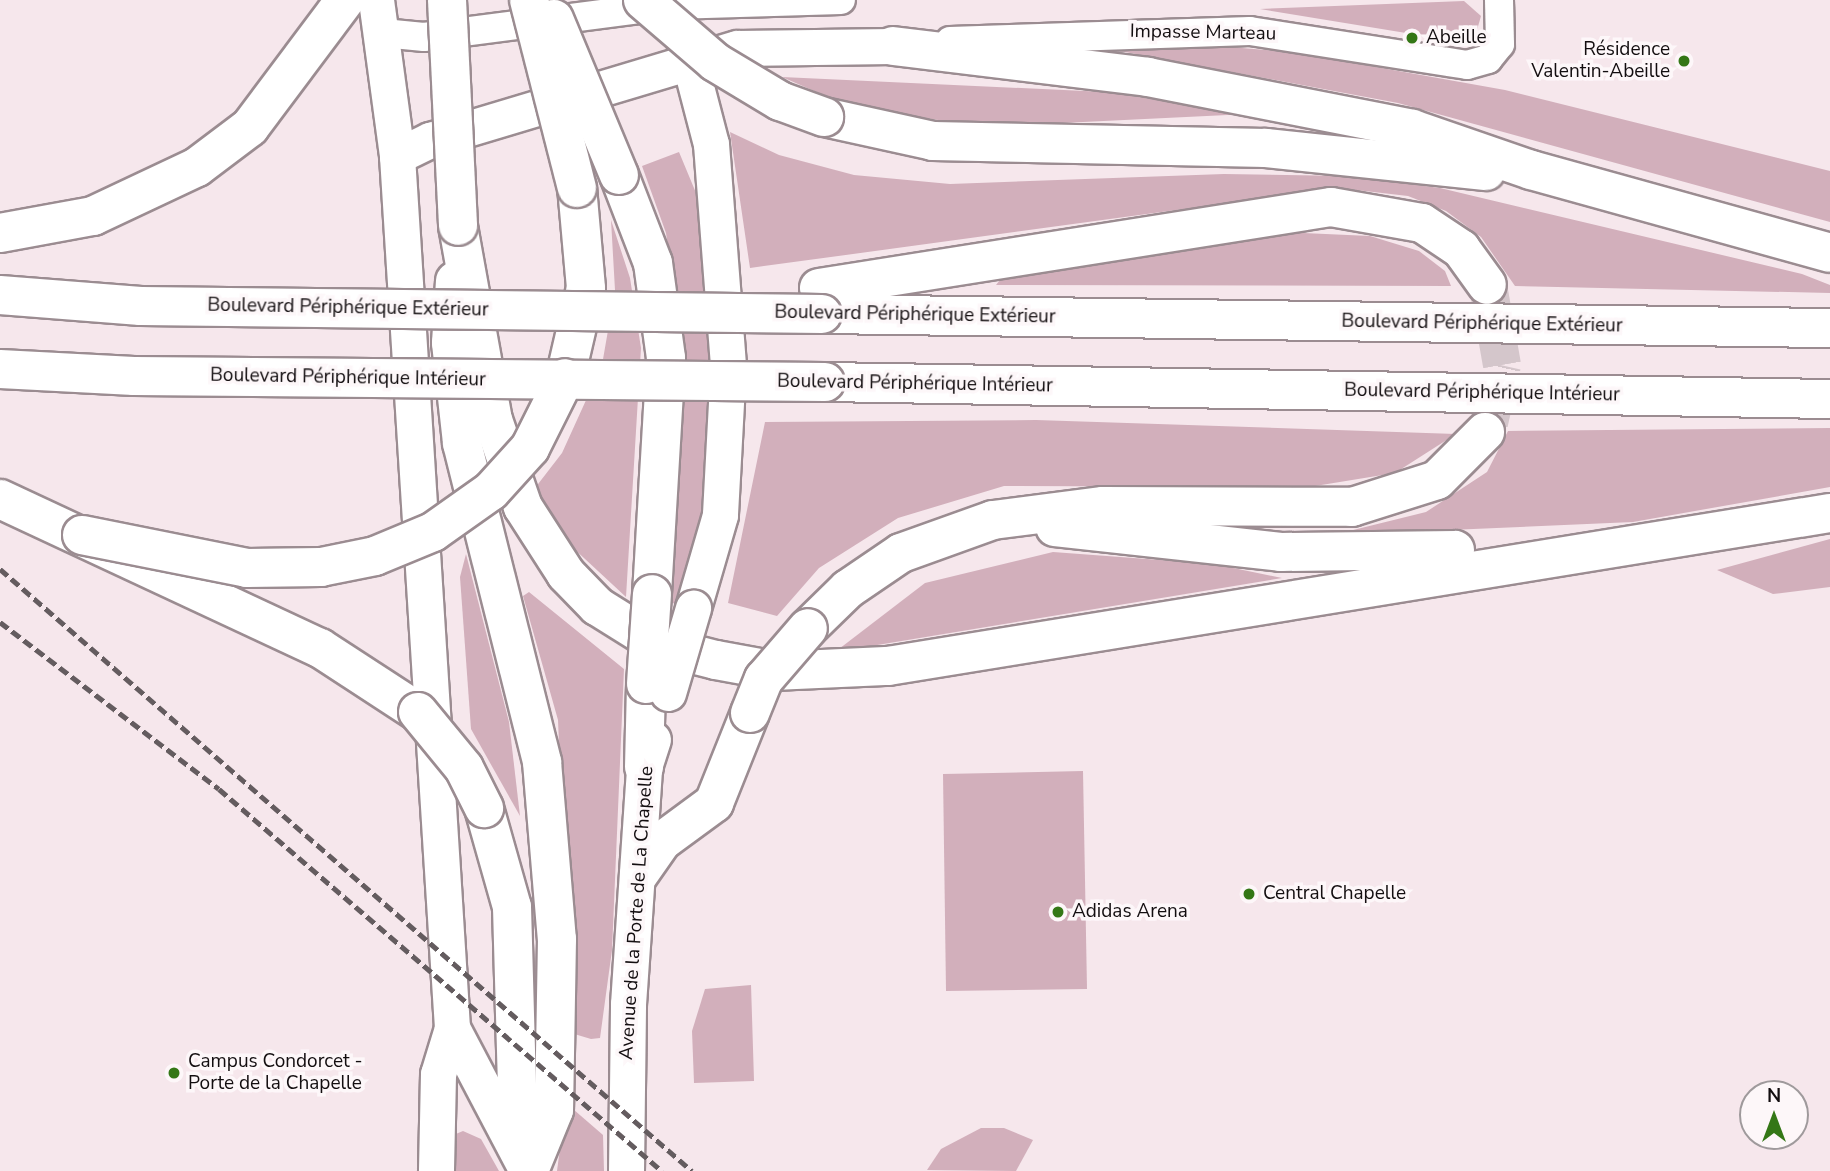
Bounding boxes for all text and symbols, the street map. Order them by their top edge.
street label: Impasse Marteau [1130,20,1276,46]
place label: Abeille [1426,27,1487,49]
marker: Abeille [1404,30,1420,46]
place label: Résidence Valentin-Abeille [1531,39,1670,83]
marker: Résidence Valentin-Abeille [1676,53,1692,69]
street label: Boulevard Périphérique Extérieur [207,294,489,322]
street label: Boulevard Périphérique Extérieur [774,301,1056,329]
street label: Boulevard Périphérique Extérieur [1341,310,1623,338]
street label: Boulevard Périphérique Intérieur [210,364,486,392]
street label: Boulevard Périphérique Intérieur [777,370,1053,398]
street label: Boulevard Périphérique Intérieur [1344,379,1620,407]
street label: Avenue de la Porte de La Chapelle [615,765,659,1061]
place label: Central Chapelle [1263,883,1406,905]
marker: Central Chapelle [1241,886,1257,902]
place label: Adidas Arena [1072,901,1188,923]
marker: Adidas Arena [1050,904,1066,920]
place label: Campus Condorcet - Porte de la Chapelle [188,1051,363,1095]
marker: Campus Condorcet - Porte de la Chapelle [166,1065,182,1081]
north arrow [1739,1080,1809,1150]
text: N [1767,1083,1781,1109]

